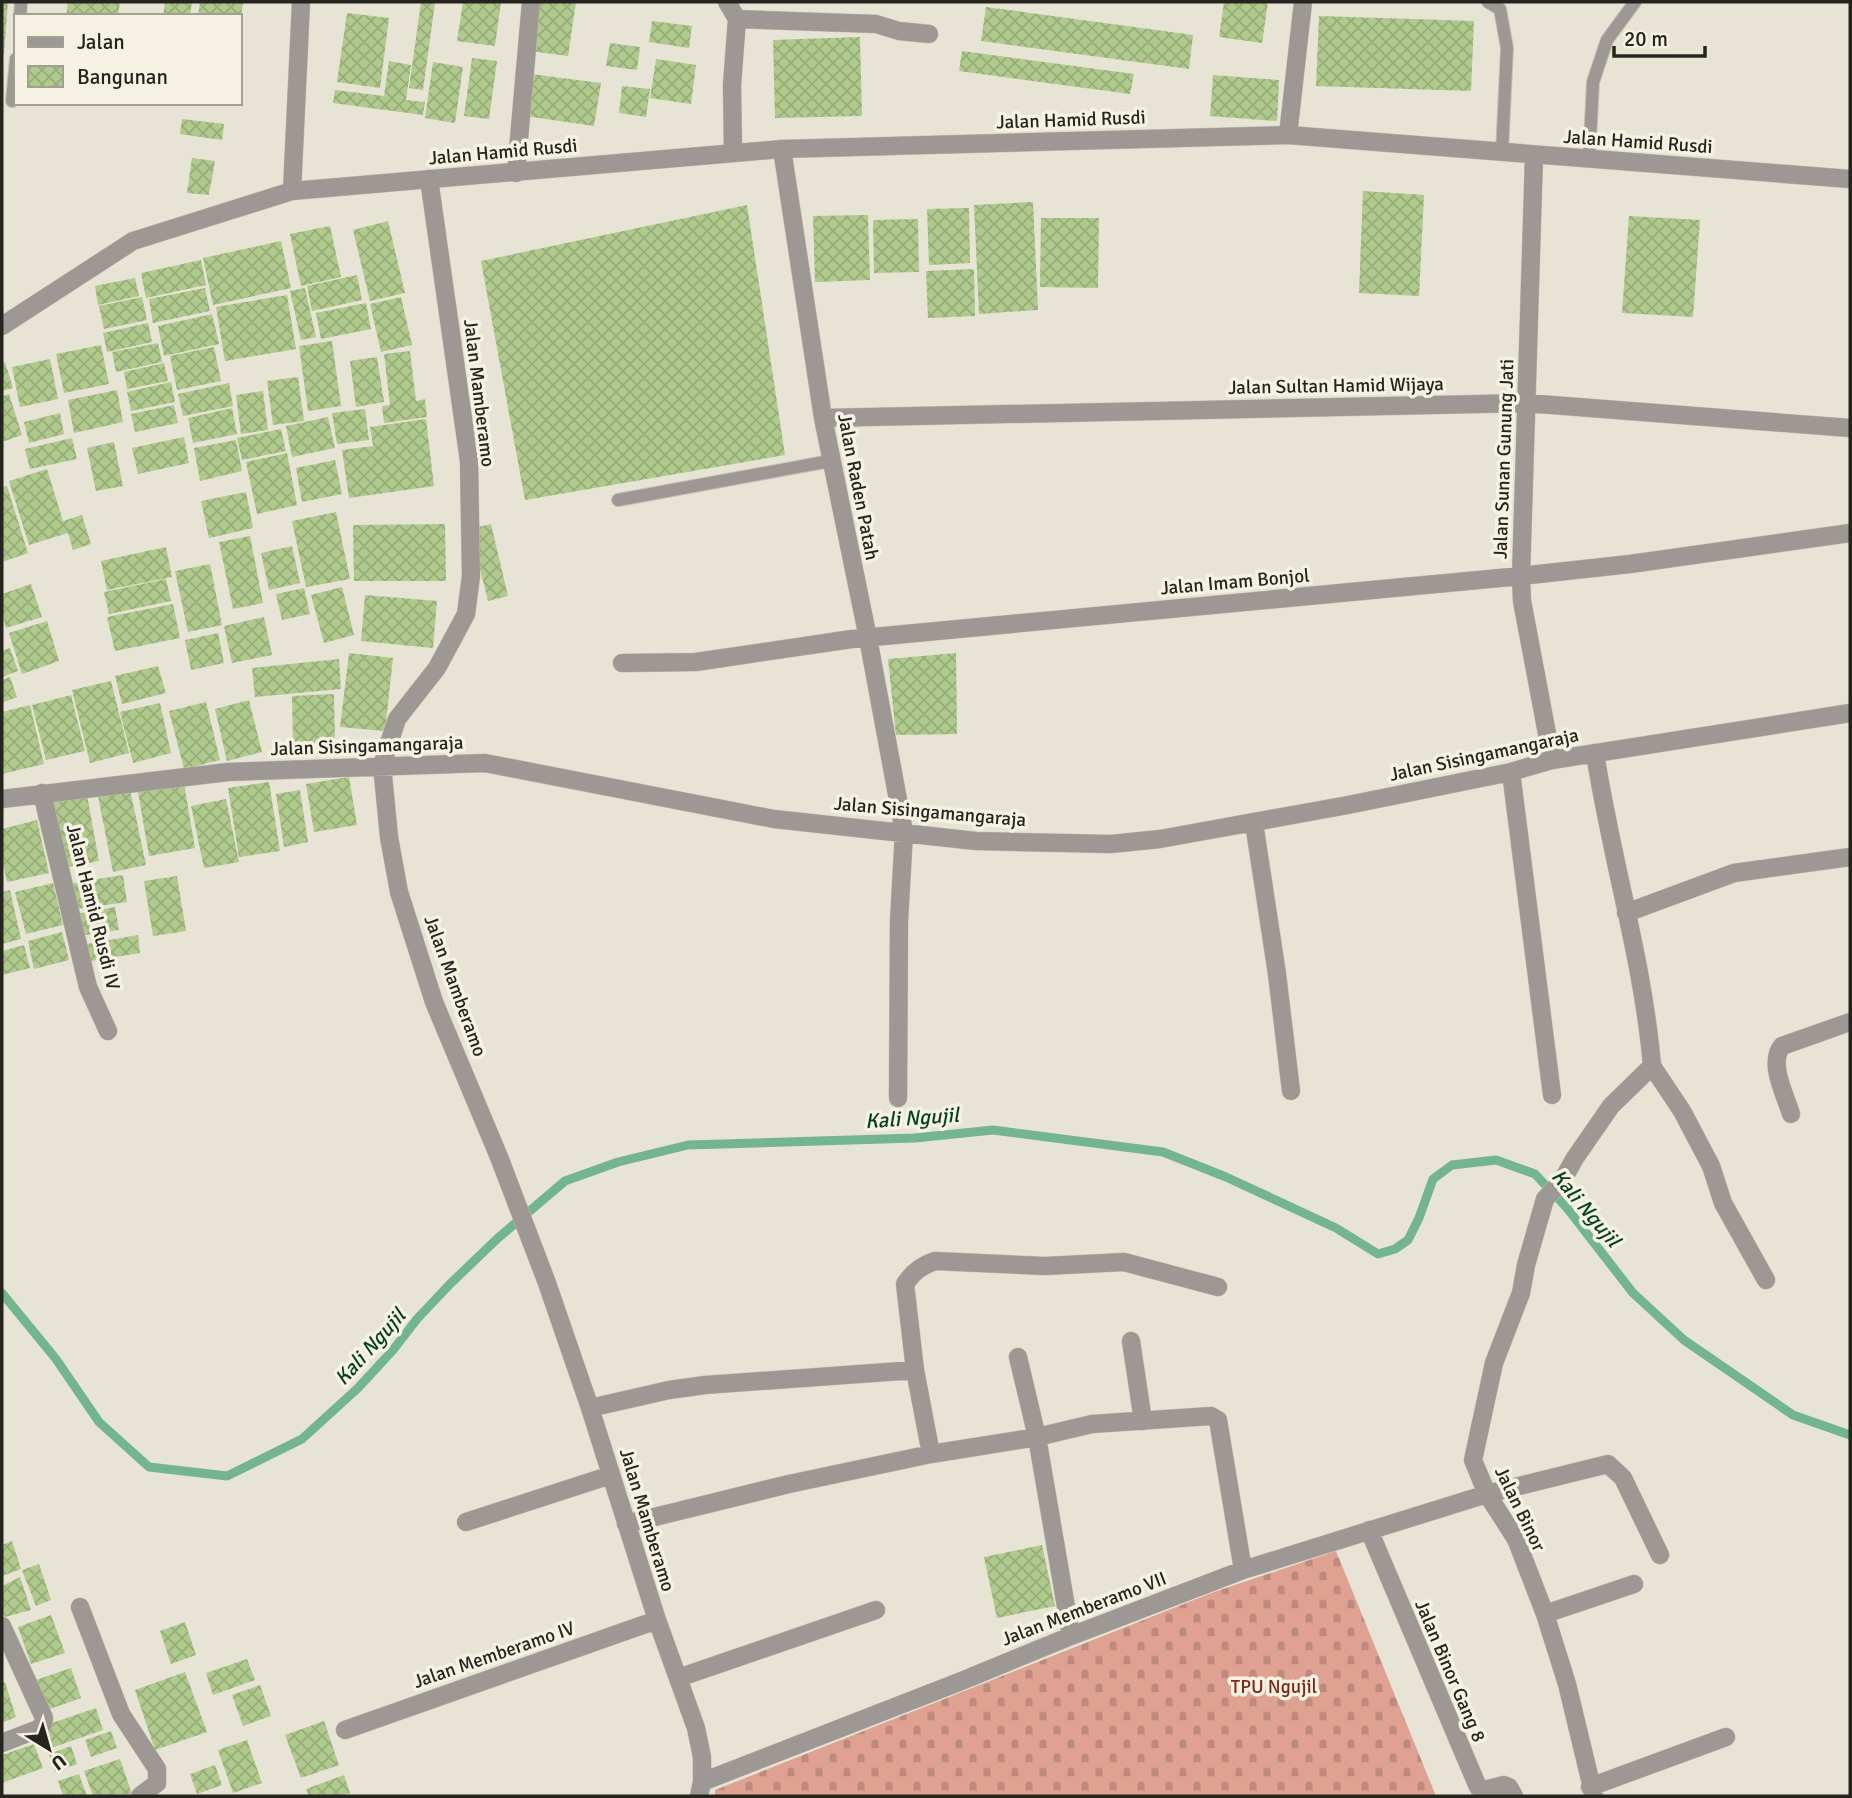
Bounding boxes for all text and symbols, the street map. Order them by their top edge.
legend [14,14,242,105]
scale bar [1614,14,1705,58]
text: 20 m [1624,26,1668,52]
text: Jalan [77,29,125,55]
text: Bangunan [77,64,168,90]
street label: Jalan Hamid Rusdi [996,105,1146,135]
street label: Jalan Hamid Rusdi [1563,125,1713,159]
street label: Jalan Hamid Rusdi [428,134,578,170]
street label: Jalan Mamberamo [458,318,500,468]
street label: Jalan Sunan Gunung Jati [1489,359,1519,559]
street label: Jalan Sultan Hamid Wijaya [1228,372,1444,400]
street label: Jalan Raden Patah [832,412,884,562]
street label: Jalan Imam Bonjol [1159,564,1311,600]
street label: Jalan Sisingamangaraja [1387,723,1581,787]
street label: Jalan Sisingamangaraja [270,731,464,761]
street label: Jalan Sisingamangaraja [833,792,1027,832]
street label: Jalan Hamid Rusdi IV [61,822,125,992]
street label: Jalan Mamberamo [418,912,492,1060]
water label: Kali Ngujil [864,1102,962,1134]
water label: Kali Ngujil [1546,1164,1627,1254]
water label: Kali Ngujil [329,1302,412,1391]
street label: Jalan Mamberamo [614,1445,680,1595]
street label: Jalan Binor [1489,1463,1551,1555]
street label: Jalan Memberamo VII [998,1566,1170,1652]
street label: Jalan Binor Gang 8 [1409,1596,1491,1746]
street label: Jalan Memberamo IV [410,1616,578,1694]
park label: TPU Ngujil [1231,1675,1317,1699]
north arrow [14,1714,84,1784]
text: U [46,1748,71,1775]

